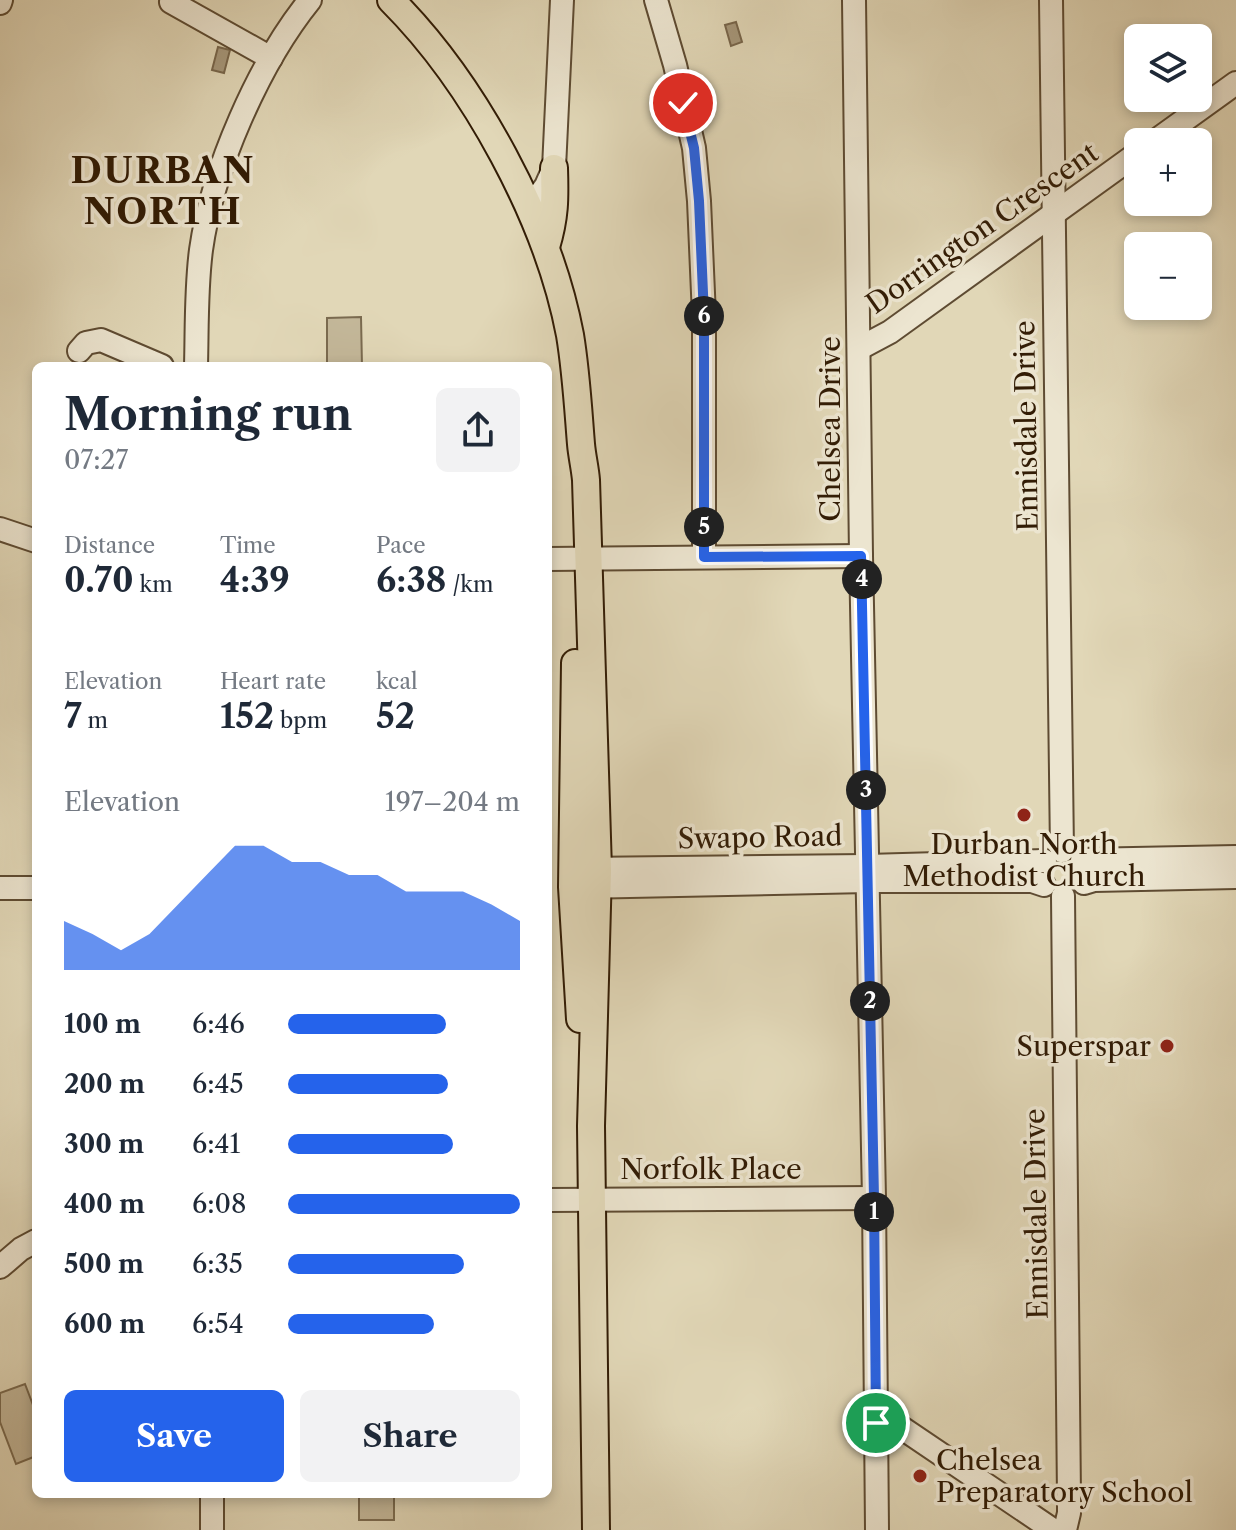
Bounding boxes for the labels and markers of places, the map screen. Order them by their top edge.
pin [649,69,717,137]
pin: 6 [684,296,724,336]
pin: 5 [684,507,724,547]
pin: 4 [842,559,882,599]
pin: 3 [846,770,886,810]
marker: Durban North Methodist Church [1015,806,1033,824]
place label: Durban North Methodist Church [903,827,1145,893]
pin: 2 [850,981,890,1021]
place label: Superspar [1016,1029,1151,1063]
marker: Superspar [1158,1037,1176,1055]
pin: 1 [854,1192,894,1232]
pin [842,1389,910,1457]
place label: Chelsea Preparatory School [936,1443,1193,1509]
marker: Chelsea Preparatory School [911,1467,929,1485]

